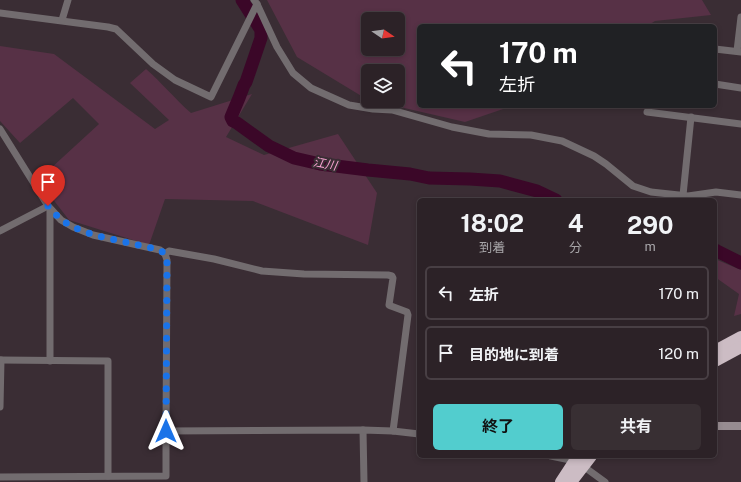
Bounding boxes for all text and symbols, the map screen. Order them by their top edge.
north arrow [361,12,405,56]
map controls [361,12,405,108]
text: 170 m [499,36,578,69]
icon: left [433,40,485,92]
button: layers [361,64,405,108]
text: 左折 [499,74,535,95]
water label: 江川 [312,155,340,173]
pin [31,165,65,206]
icon: arrive [37,171,59,193]
text: 18:02 [461,209,524,237]
text: 4 [568,209,583,237]
text: 290 [627,211,673,239]
text: m [645,239,656,254]
text: 到着 [479,240,505,255]
text: 分 [569,240,582,255]
icon: left [435,282,457,304]
text: 170 m [658,285,699,302]
text: 左折 [469,286,499,303]
icon: arrive [435,342,457,364]
text: 120 m [658,345,699,362]
text: 目的地に到着 [469,346,559,363]
button: 終了 [433,404,563,450]
button: 共有 [571,404,701,450]
position arrow [145,410,187,452]

